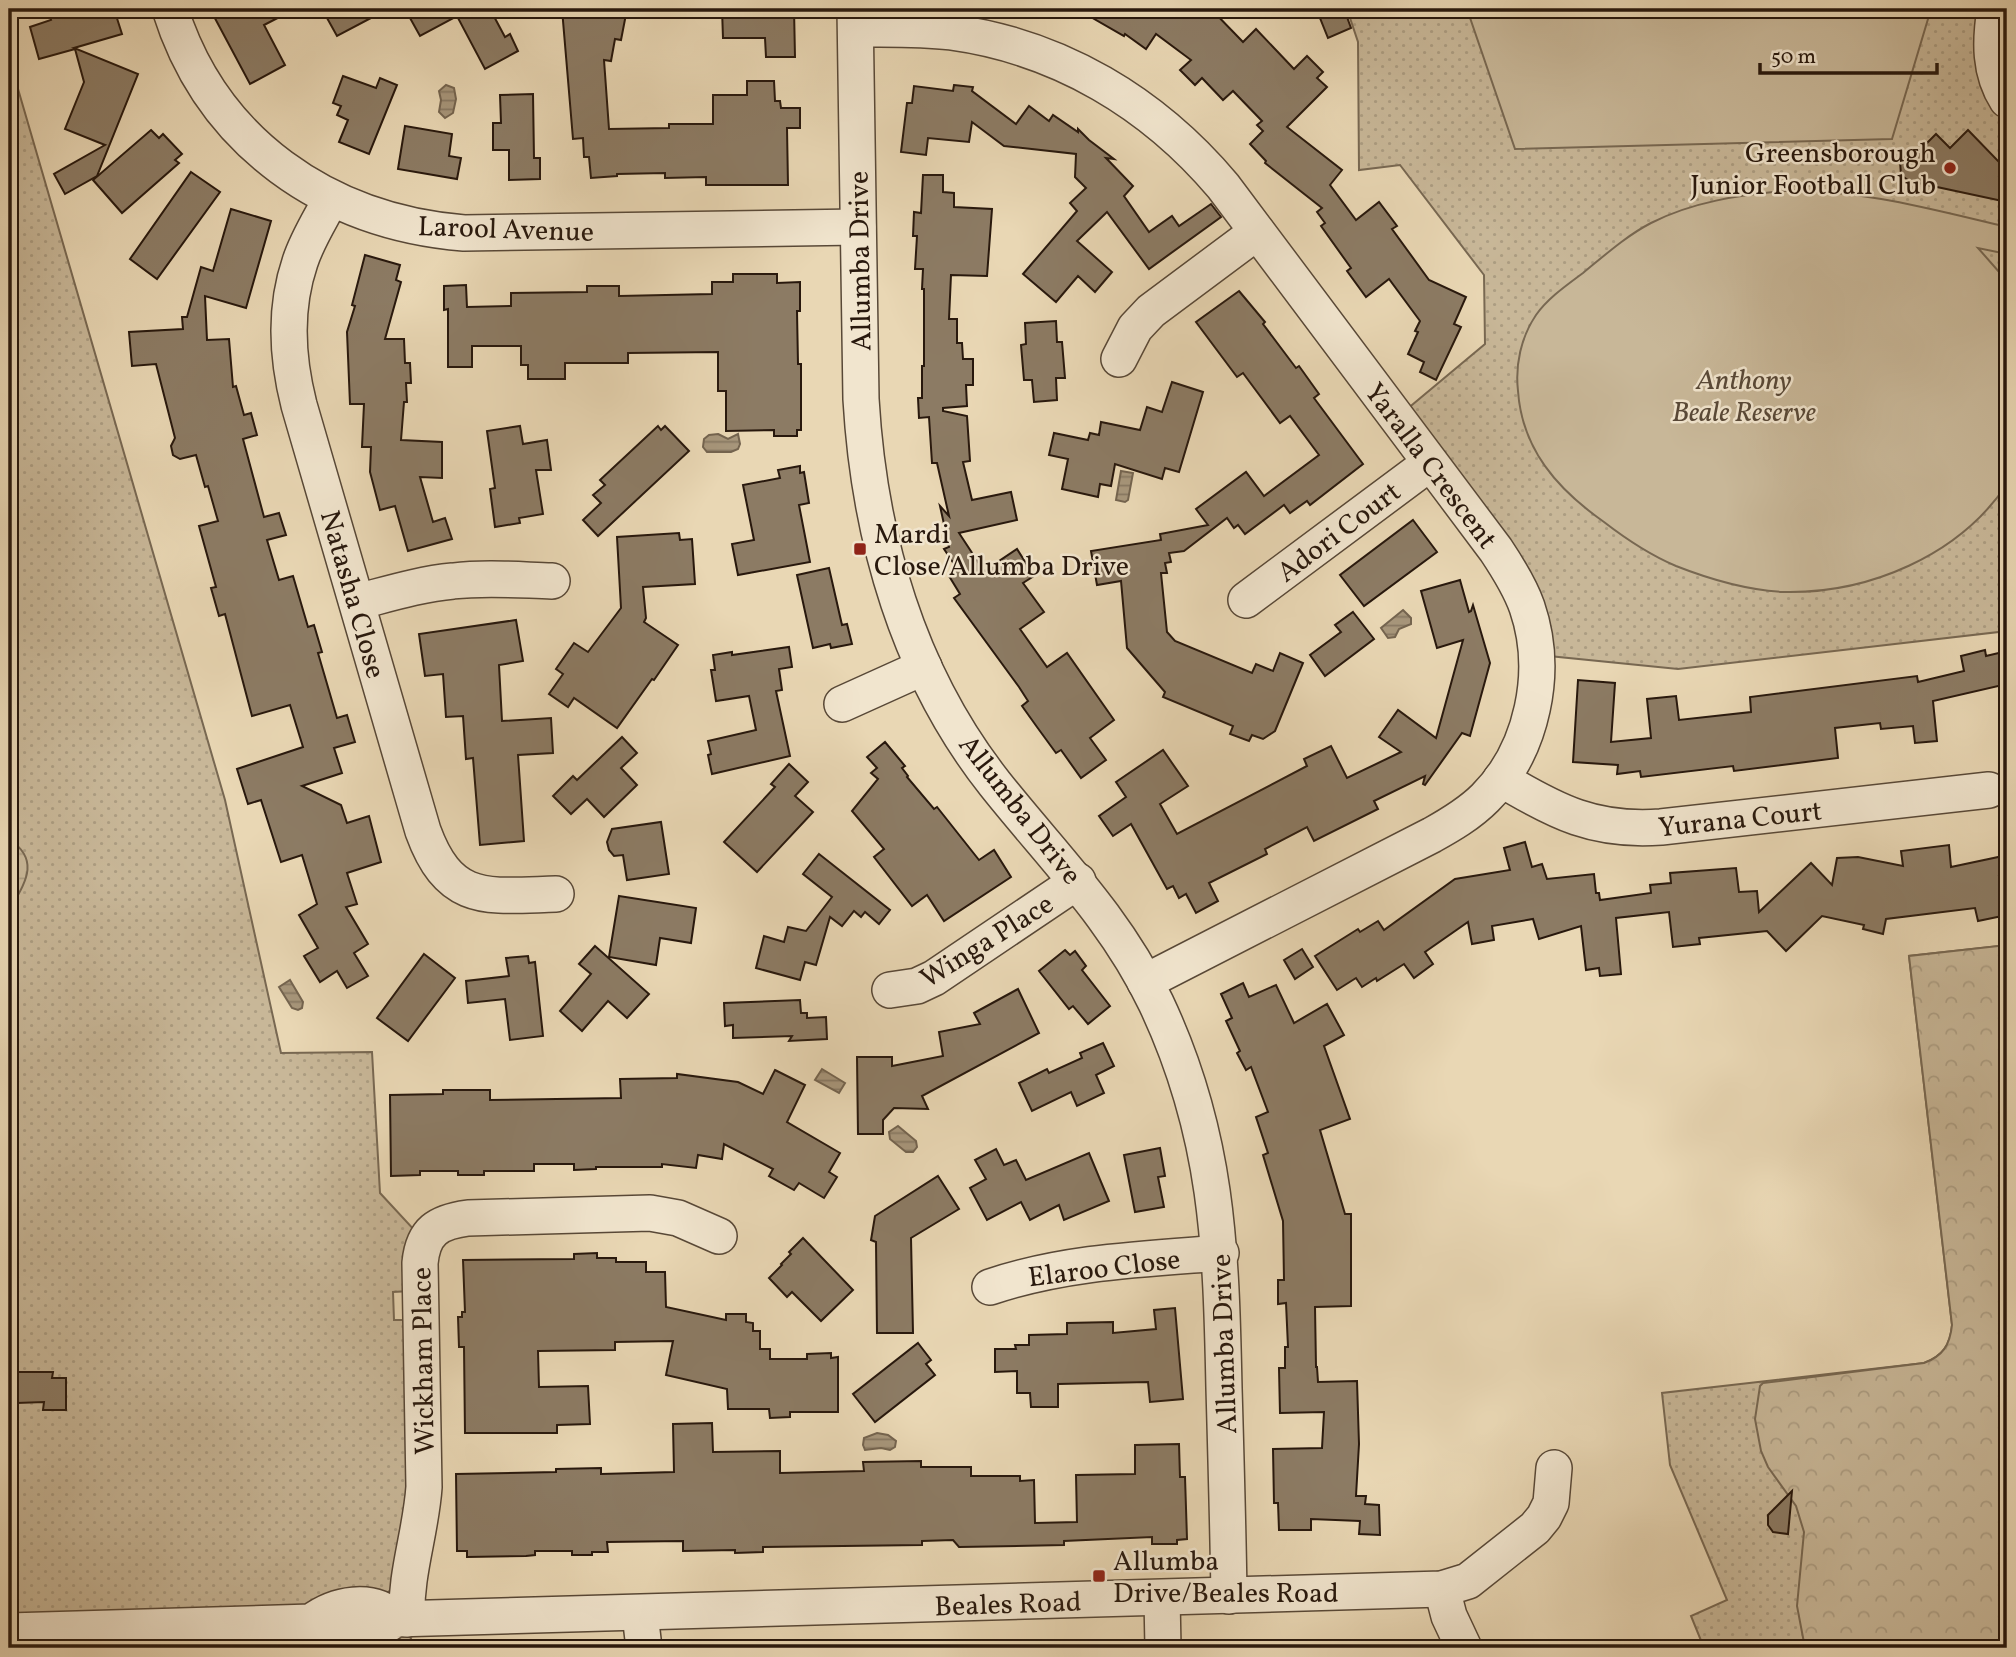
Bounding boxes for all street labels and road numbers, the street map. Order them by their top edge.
street label: Allumba Drive [840,170,883,351]
street label: Larool Avenue [417,208,595,253]
street label: Yaralla Crescent [1354,375,1506,558]
street label: Adori Court [1269,473,1410,593]
street label: Natasha Close [309,506,394,683]
street label: Allumba Drive [948,728,1090,894]
street label: Yurana Court [1656,792,1824,848]
street label: Winga Place [913,886,1062,999]
street label: Elaroo Close [1026,1241,1183,1298]
street label: Allumba Drive [1203,1253,1248,1435]
street label: Wickham Place [403,1267,446,1455]
street label: Beales Road [934,1583,1082,1628]

